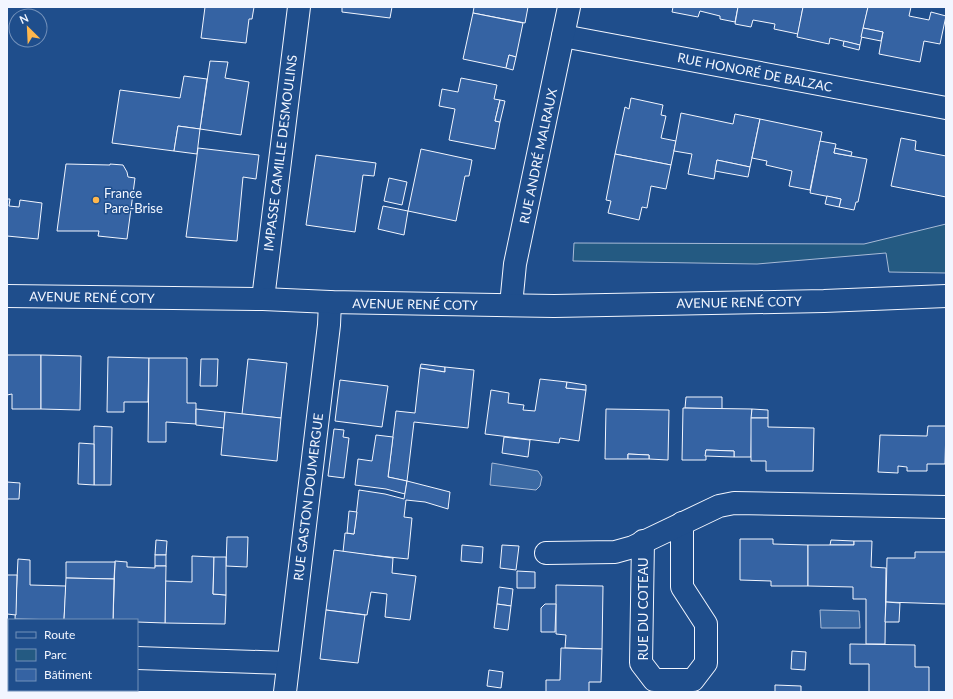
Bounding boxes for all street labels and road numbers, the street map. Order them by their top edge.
street label: RUE HONORÉ DE BALZAC [676,49,834,95]
street label: IMPASSE CAMILLE DESMOULINS [260,54,300,252]
street label: RUE ANDRÉ MALRAUX [516,86,560,225]
street label: AVENUE RENÉ COTY [29,288,156,306]
street label: AVENUE RENÉ COTY [676,293,803,311]
street label: AVENUE RENÉ COTY [352,295,479,313]
street label: RUE GASTON DOUMERGUE [290,412,326,582]
street label: RUE DU COTEAU [635,557,651,661]

